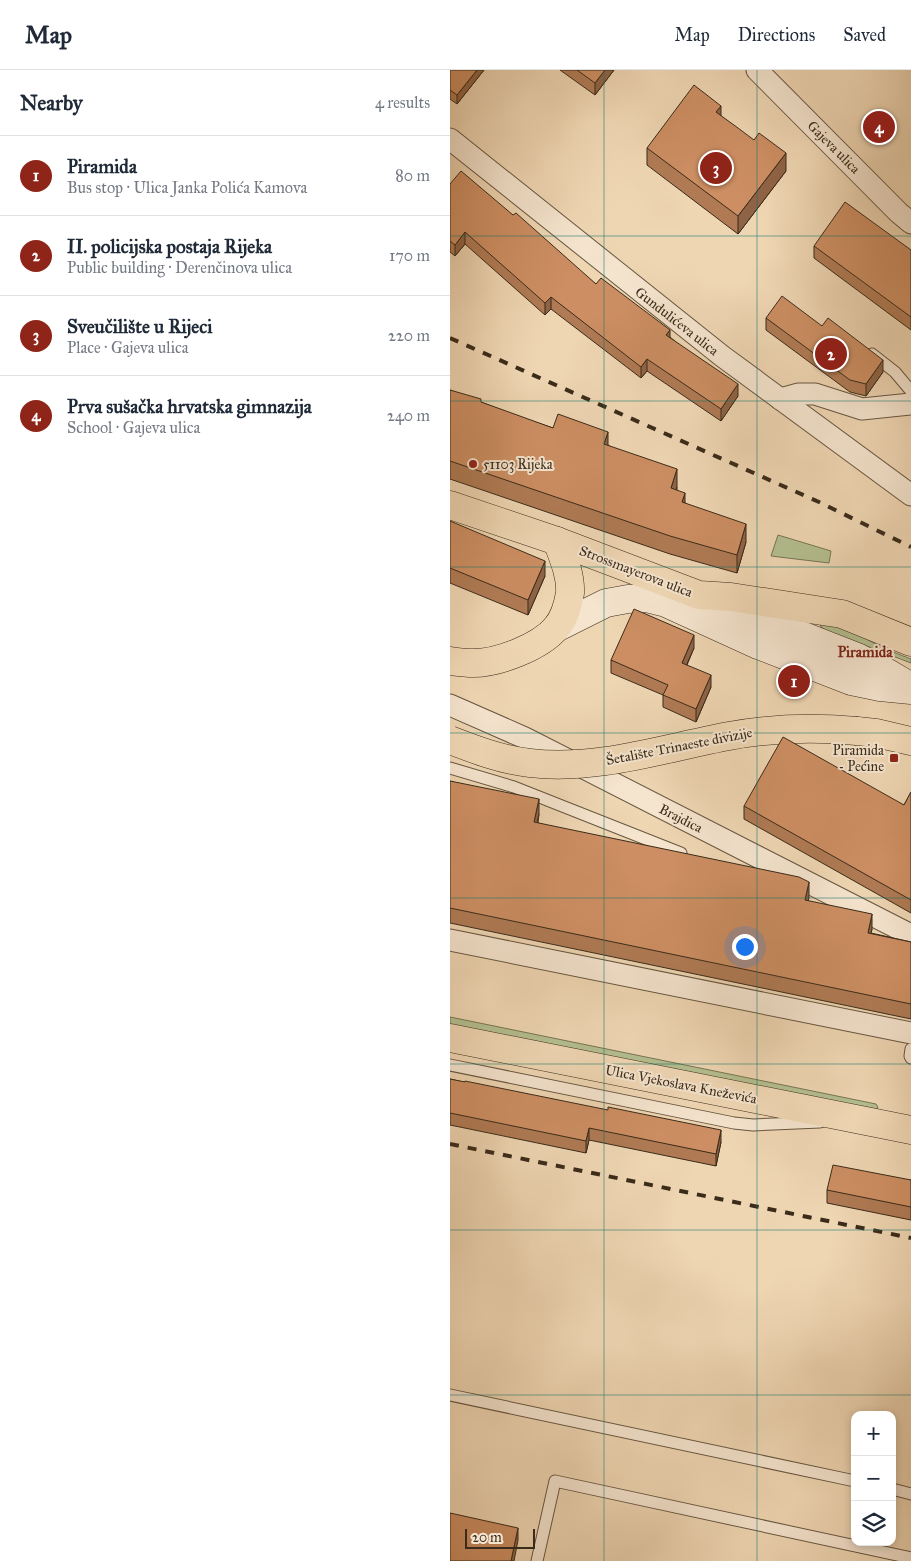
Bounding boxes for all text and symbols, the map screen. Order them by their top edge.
text: Map [25,20,72,50]
text: Map [674,24,710,46]
text: Directions [738,24,815,46]
text: Saved [843,24,886,46]
text: Nearby [20,90,83,116]
text: 4 results [375,93,430,112]
pin: 4 [863,108,895,146]
street label: Gajeva ulica [804,117,864,177]
pin: 3 [700,149,732,187]
text: Piramida [67,155,137,178]
text: 1 [33,166,39,185]
text: 80 m [395,166,430,185]
text: Bus stop · Ulica Janka Polića Kamova [67,178,307,197]
text: II. policijska postaja Rijeka [67,235,272,258]
text: 2 [32,246,40,265]
text: 170 m [389,246,430,265]
text: Public building · Derenčinova ulica [67,258,292,277]
street label: Gundulićeva ulica [631,283,722,359]
text: Sveučilište u Rijeci [67,315,213,338]
text: 3 [33,326,39,345]
text: 220 m [388,326,430,345]
pin: 2 [815,335,847,373]
text: Place · Gajeva ulica [67,338,189,357]
text: Prva sušačka hrvatska gimnazija [67,395,312,418]
text: 4 [32,406,40,425]
text: 240 m [387,406,430,425]
text: School · Gajeva ulica [67,418,200,437]
place label: 51103 Rijeka [483,456,553,473]
marker: 51103 Rijeka [467,458,479,470]
street label: Strossmayerova ulica [577,542,695,601]
district label: Piramida [837,643,893,661]
pin: 1 [778,662,810,700]
street label: Šetalište Trinaeste divizije [604,722,754,769]
place label: Piramida - Pećine [832,742,884,775]
marker: Piramida - Pećine [888,752,900,764]
street label: Brajdica [656,800,705,837]
your location [732,934,758,960]
street label: Ulica Vjekoslava Kneževića [604,1061,758,1108]
map controls [851,1411,896,1546]
button: + [851,1411,896,1456]
button: − [851,1456,896,1501]
button: layers [851,1501,896,1546]
scale bar [465,1526,535,1549]
text: 20 m [472,1529,502,1546]

